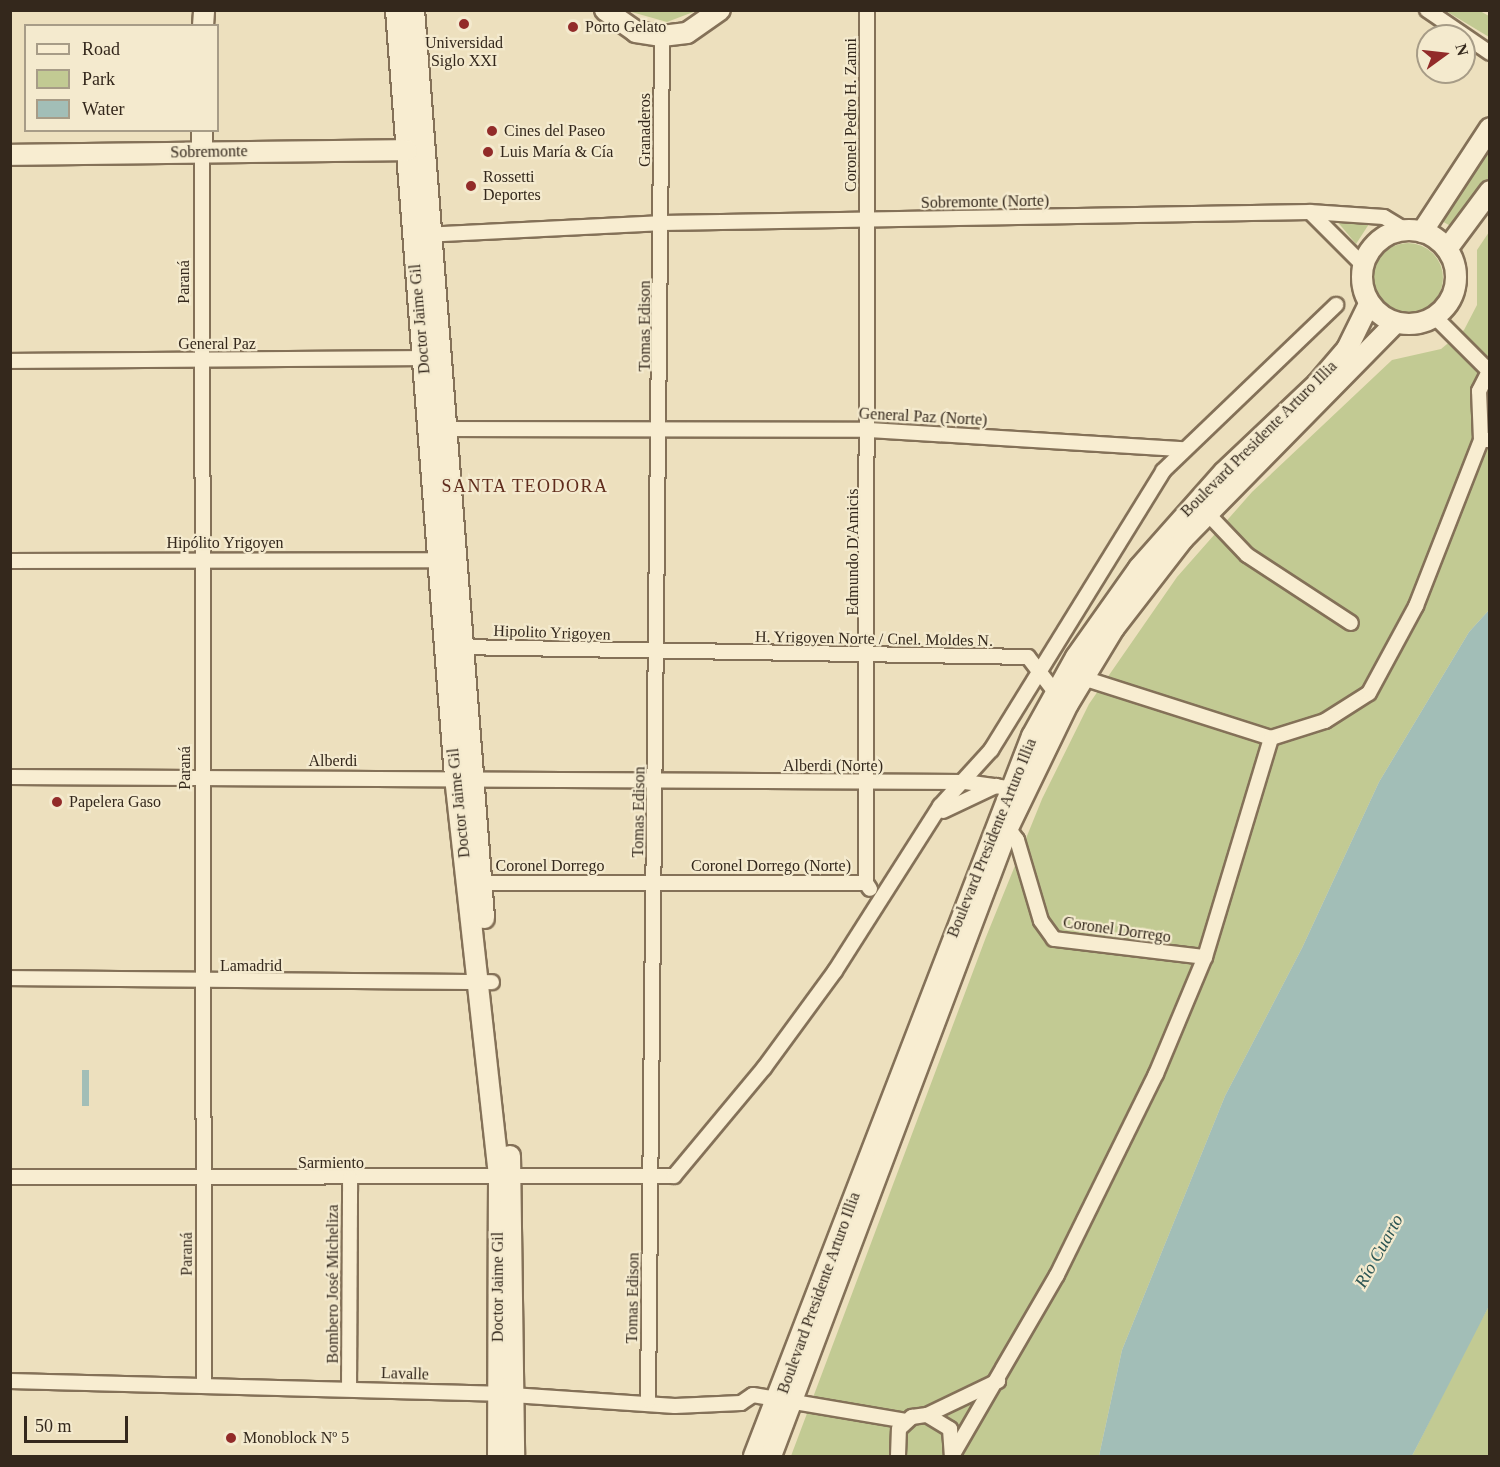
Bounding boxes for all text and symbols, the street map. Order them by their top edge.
marker: Universidad Siglo XXI [457,17,471,31]
place label: Porto Gelato [585,17,666,37]
marker: Porto Gelato [566,20,580,34]
legend [24,24,219,132]
north arrow [1416,24,1476,84]
place label: Universidad Siglo XXI [425,33,503,71]
street label: Coronel Pedro H. Zanni [841,38,861,192]
text: Road [82,39,120,59]
text: N [1452,42,1472,58]
text: Park [82,69,115,89]
street label: Granaderos [635,93,655,167]
text: Water [82,99,125,119]
place label: Cines del Paseo [504,121,605,141]
marker: Cines del Paseo [485,124,499,138]
street label: Sobremonte [170,142,248,162]
place label: Luis María & Cía [500,142,613,162]
marker: Luis María & Cía [481,145,495,159]
place label: Rossetti Deportes [483,167,541,205]
marker: Rossetti Deportes [464,179,478,193]
street label: Sobremonte (Norte) [921,191,1049,213]
street label: Paraná [174,260,194,304]
street label: Doctor Jaime Gil [406,263,434,375]
street label: Tomas Edison [635,281,655,371]
street label: General Paz [178,334,256,354]
street label: Boulevard Presidente Arturo Illia [1177,357,1341,521]
street label: General Paz (Norte) [858,404,988,430]
district label: SANTA TEODORA [441,475,609,497]
street label: Edmundo D'Amicis [843,489,863,615]
street label: Hipólito Yrigoyen [166,533,284,553]
street label: Hipolito Yrigoyen [493,621,611,645]
street label: H. Yrigoyen Norte / Cnel. Moldes N. [755,627,993,651]
street label: Boulevard Presidente Arturo Illia [943,735,1041,941]
street label: Paraná [175,746,195,790]
street label: Doctor Jaime Gil [444,747,474,859]
street label: Alberdi [309,751,357,771]
street label: Alberdi (Norte) [783,756,883,776]
street label: Tomas Edison [629,766,649,858]
place label: Papelera Gaso [69,792,161,812]
marker: Papelera Gaso [50,795,64,809]
street label: Coronel Dorrego [496,856,604,876]
street label: Coronel Dorrego (Norte) [691,856,851,876]
street label: Coronel Dorrego [1062,913,1172,947]
street label: Lamadrid [220,956,282,976]
street label: Sarmiento [298,1153,364,1173]
street label: Boulevard Presidente Arturo Illia [773,1189,865,1397]
street label: Bombero José Micheliza [323,1204,343,1364]
water label: Río Cuarto [1350,1211,1408,1291]
street label: Paraná [177,1232,197,1276]
street label: Doctor Jaime Gil [488,1232,508,1342]
street label: Tomas Edison [623,1252,643,1344]
street label: Lavalle [381,1364,429,1384]
scale bar [27,1404,130,1442]
text: 50 m [35,1416,72,1436]
place label: Monoblock Nº 5 [243,1428,349,1448]
marker: Monoblock Nº 5 [224,1431,238,1445]

